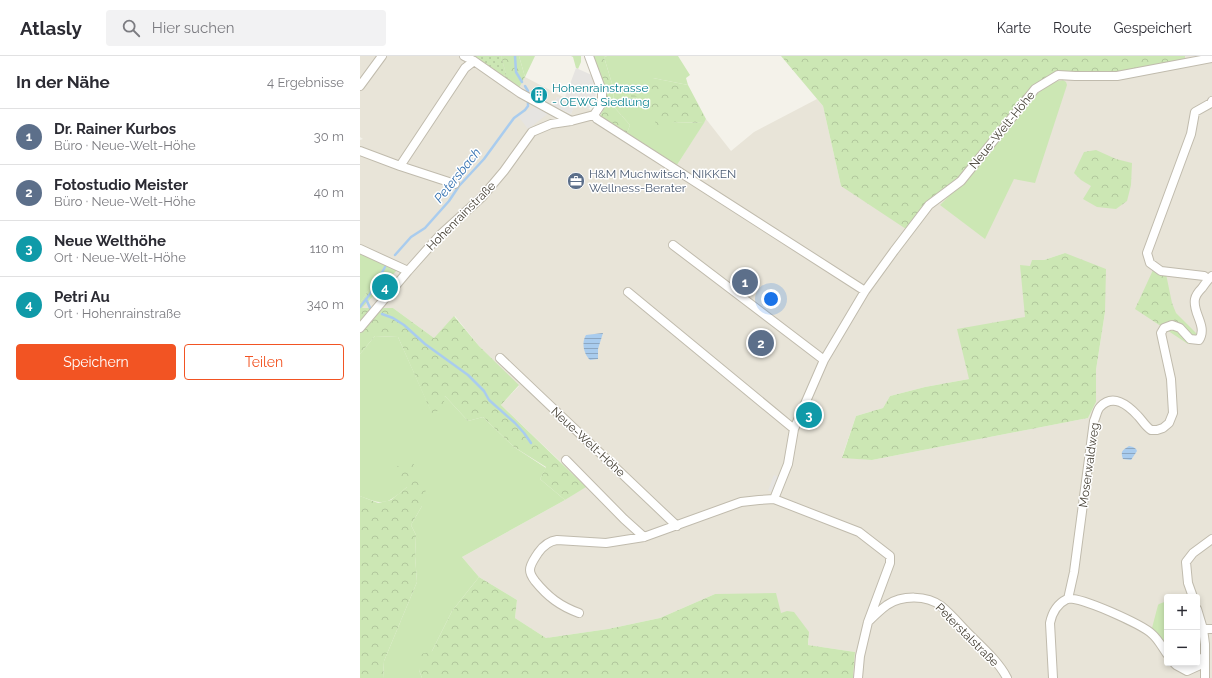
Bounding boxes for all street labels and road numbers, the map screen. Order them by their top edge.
street label: Neue-Welt-Höhe [966,88,1038,172]
street label: Hohenrainstraße [424,179,498,253]
street label: Neue-Welt-Höhe [548,404,628,480]
street label: Moserwaldweg [1076,422,1102,508]
street label: Peterstalstraße [933,601,1001,669]

